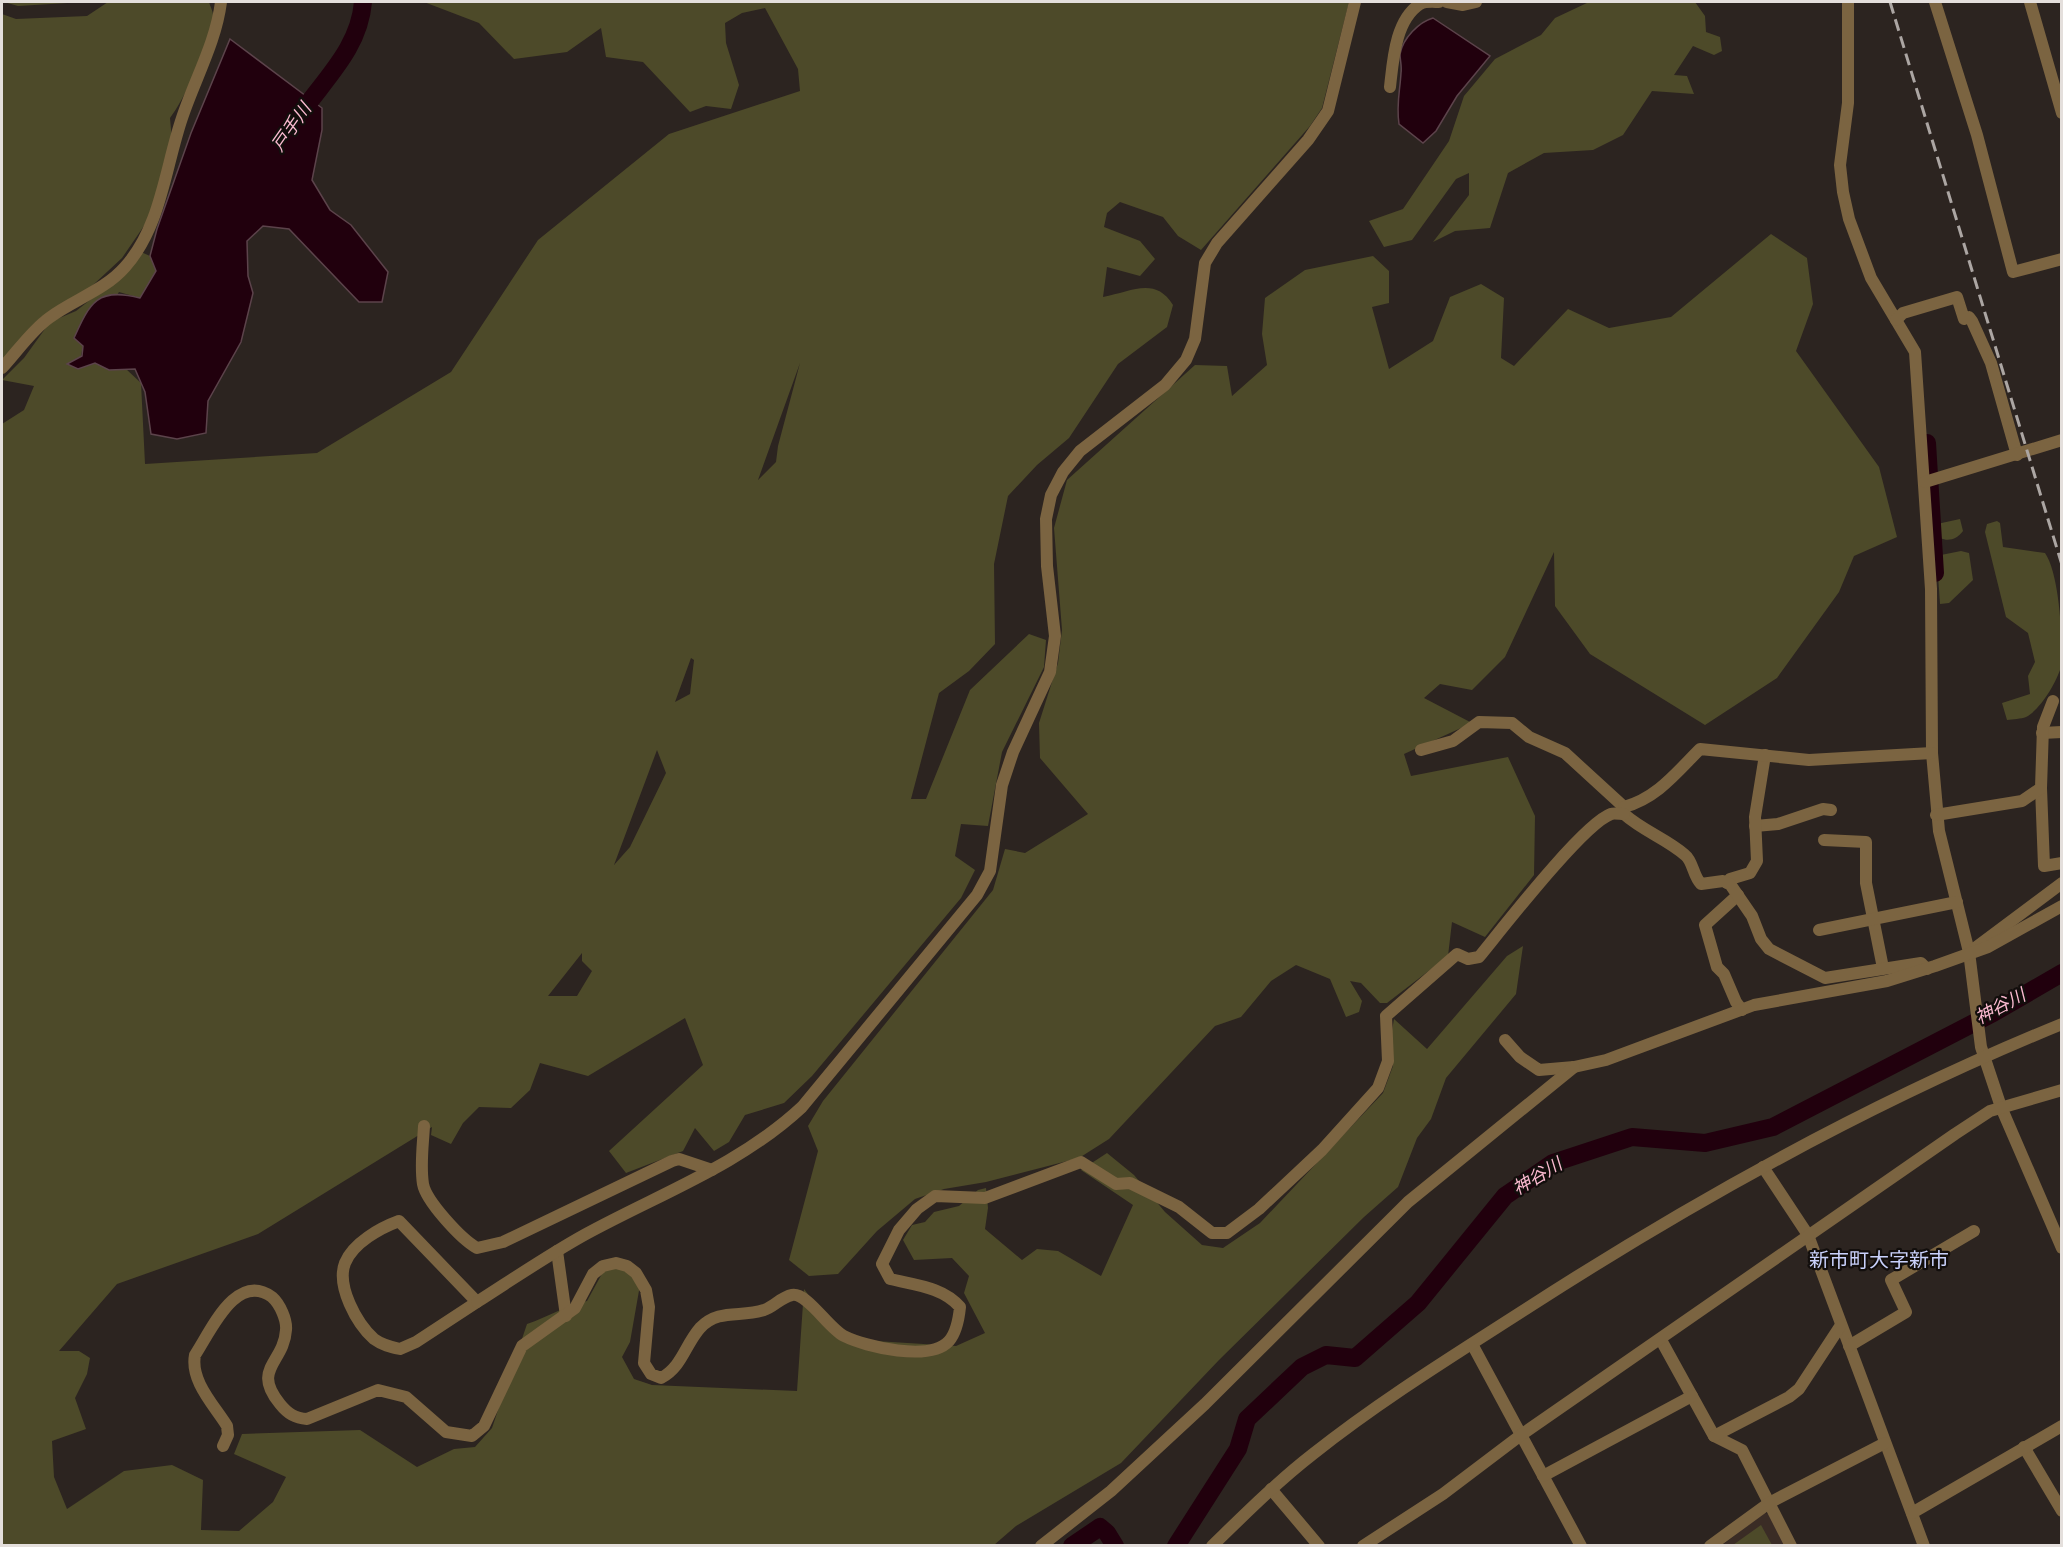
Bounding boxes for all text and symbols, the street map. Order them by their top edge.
water label: 戸手川 [266,97,317,156]
water label: 神谷川 [1971,982,2031,1029]
water label: 神谷川 [1508,1151,1568,1200]
district label: 新市町大字新市 [1809,1247,1949,1273]

